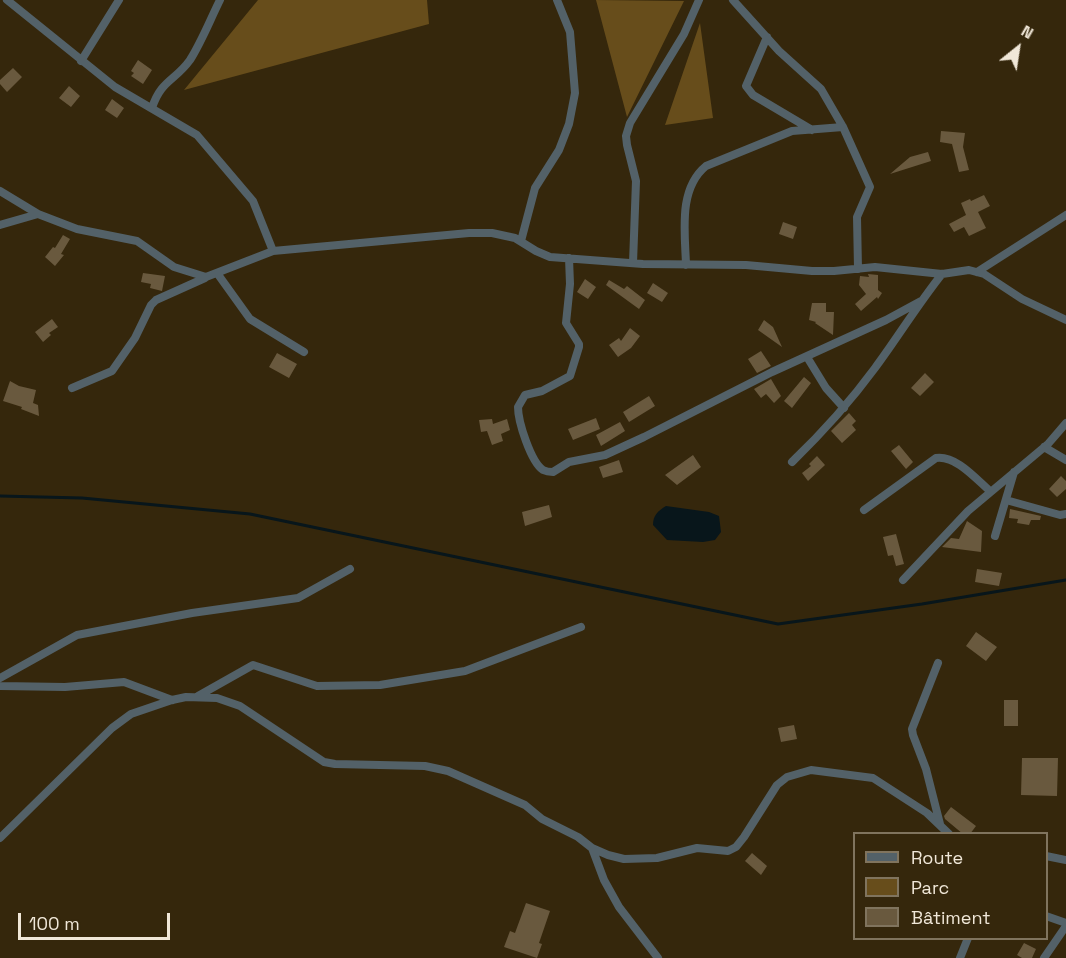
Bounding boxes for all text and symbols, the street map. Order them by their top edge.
north arrow [988,18,1048,78]
text: N [1017,20,1037,44]
legend [853,832,1048,940]
text: Route [911,846,963,869]
text: Parc [911,876,949,899]
scale bar [21,901,172,939]
text: Bâtiment [911,906,991,929]
text: 100 m [29,912,80,935]

